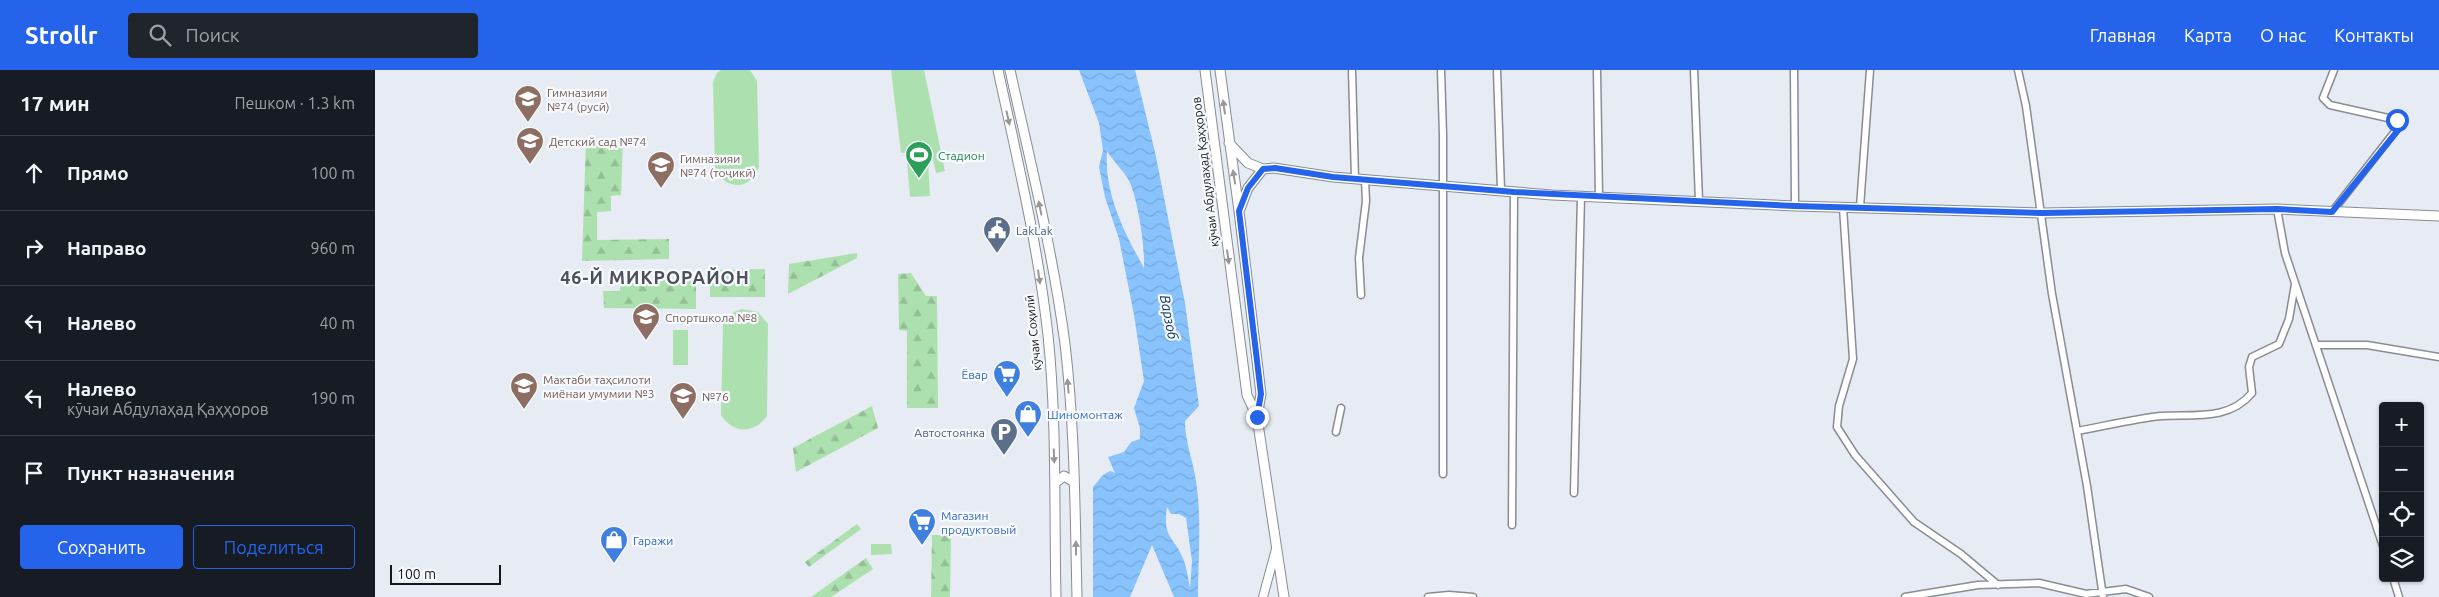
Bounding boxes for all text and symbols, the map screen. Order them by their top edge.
search box [128,13,478,58]
icon: search [146,21,174,49]
text: Strollr [25,22,98,49]
text: Поиск [186,24,240,46]
text: Главная [2090,25,2156,45]
text: Карта [2184,25,2232,45]
text: О нас [2260,25,2306,45]
text: Контакты [2334,25,2414,45]
school or university icon: Гимназияи №74 (русӣ) [513,84,543,123]
place label: Гимназияи №74 (русӣ) [547,86,610,114]
text: 17 мин [20,91,90,115]
text: Пешком · 1.3 km [234,94,355,112]
street label: кӯчаи Абдулаҳад Қаҳҳоров [1189,96,1221,248]
one-way arrow [1220,98,1228,114]
route start [2386,109,2409,132]
one-way arrow [1004,110,1012,125]
school or university icon: Детский сад №74 [515,126,545,165]
place label: Детский сад №74 [549,135,647,148]
sports icon: Стадион [904,140,934,179]
place label: Стадион [938,149,985,162]
school or university icon: Гимназияи №74 (тоҷикӣ) [646,150,676,189]
place label: Гимназияи №74 (тоҷикӣ) [680,152,756,180]
icon: ahead [20,159,48,187]
text: Прямо [67,162,129,184]
text: 100 m [310,164,355,182]
one-way arrow [1230,169,1238,185]
one-way arrow [1036,201,1044,216]
public building icon: LakLak [982,215,1012,254]
place label: LakLak [1016,224,1053,237]
icon: right [20,234,48,262]
text: Направо [67,237,147,259]
text: 960 m [310,239,355,257]
one-way arrow [1224,250,1232,266]
district label: 46-Й МИКРОРАЙОН [560,267,750,287]
one-way arrow [1035,269,1043,285]
water label: Варзоб [1157,293,1181,342]
street label: кӯчаи Соҳилӣ [1023,295,1043,371]
school or university icon: Спортшкола №8 [631,302,661,341]
icon: left [20,309,48,337]
place label: Спортшкола №8 [665,311,757,324]
text: Налево [67,312,136,334]
text: 40 m [319,314,355,332]
supermarket icon: Ёвар [992,359,1022,398]
place label: Ёвар [961,368,988,381]
school or university icon: Мактаби таҳсилоти миёнаи умумии №3 [509,371,539,410]
place label: Мактаби таҳсилоти миёнаи умумии №3 [543,373,654,400]
text: Налево [67,378,136,400]
one-way arrow [1064,378,1072,394]
school or university icon: №76 [668,381,698,420]
icon: left [20,384,48,412]
text: 190 m [310,389,355,407]
place label: №76 [702,390,729,403]
shop icon: Шиномонтаж [1013,399,1043,438]
text: кӯчаи Абдулаҳад Қаҳҳоров [67,400,269,418]
map controls [2379,402,2424,582]
button: + [2379,402,2424,447]
route end [1246,406,1269,429]
place label: Шиномонтаж [1047,408,1123,421]
parking icon: Автостоянка [989,417,1019,456]
place label: Автостоянка [914,426,985,439]
button: − [2379,447,2424,492]
one-way arrow [1050,449,1058,465]
icon: arrive [20,459,48,487]
text: Пункт назначения [67,462,235,484]
button: locate [2379,492,2424,537]
supermarket icon: Магазин продуктовый [907,507,937,546]
place label: Магазин продуктовый [941,509,1016,536]
button: Сохранить [20,525,183,569]
button: Поделиться [193,525,355,569]
shop icon: Гаражи [599,525,629,564]
place label: Гаражи [633,534,673,547]
button: layers [2379,537,2424,582]
one-way arrow [1071,540,1079,556]
scale bar [390,562,501,585]
text: 100 m [397,566,436,582]

